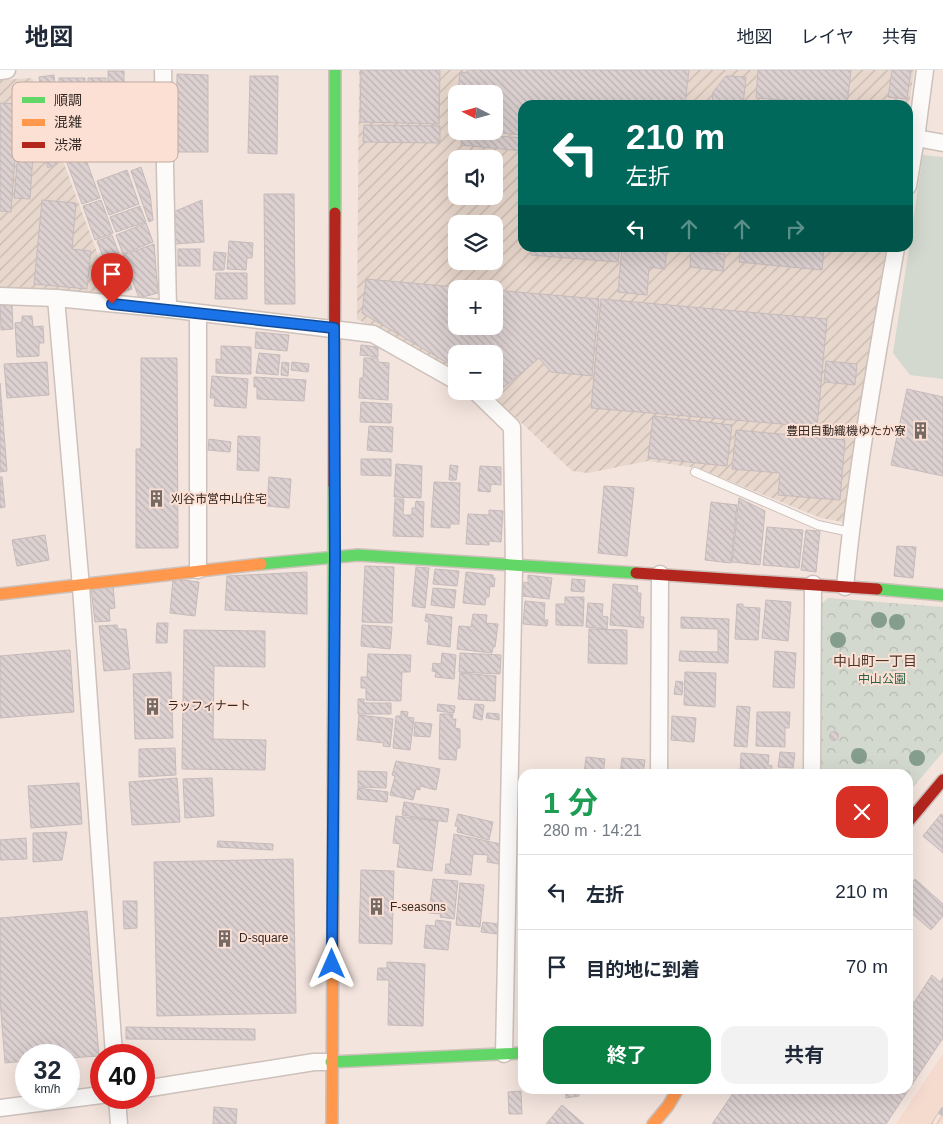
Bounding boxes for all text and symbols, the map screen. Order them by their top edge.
text: 地図 [25,23,73,50]
text: 地図 [737,27,773,47]
text: レイヤ [801,27,854,47]
text: 共有 [882,27,918,47]
legend [12,82,178,162]
north arrow [448,85,502,140]
map controls [448,85,503,400]
text: 順調 [54,92,82,108]
text: 混雑 [54,114,82,130]
text: 210 m [626,117,725,156]
icon: left [543,120,608,185]
text: 渋滞 [54,137,82,153]
button: sound [448,150,503,205]
text: 左折 [626,164,670,189]
button: layers [448,215,503,270]
icon: left [622,215,650,243]
icon: ahead [675,215,703,243]
icon: ahead [728,215,756,243]
icon: right [781,215,809,243]
pin [91,253,133,304]
icon: arrive [98,260,126,288]
button: + [448,280,503,335]
button: − [448,345,503,400]
building icon: 豊田自動織機ゆたか寮 [910,421,930,441]
place label: 豊田自動織機ゆたか寮 [786,424,906,438]
building icon: 刈谷市営中山住宅 [147,489,167,509]
place label: 刈谷市営中山住宅 [171,492,267,506]
district label: 中山町一丁目 [833,653,917,669]
park label: 中山公園 [858,672,906,686]
building icon: ラッフィナート [143,696,163,716]
place label: ラッフィナート [167,699,251,713]
text: 1 分 [543,786,598,819]
button: close [836,786,888,838]
text: 280 m · 14:21 [543,822,642,839]
icon: left [543,878,571,906]
text: 210 m [835,881,888,902]
text: 左折 [586,884,624,905]
building icon: F-seasons [366,897,386,917]
place label: F-seasons [390,900,446,914]
building icon: D-square [215,928,235,948]
place label: D-square [239,931,289,945]
position arrow [305,937,357,989]
icon: arrive [543,953,571,981]
text: 70 m [846,956,888,977]
text: 目的地に到着 [586,959,700,980]
button: 終了 [543,1026,711,1084]
button: 共有 [721,1026,888,1084]
speed limit sign: 40 [90,1044,155,1109]
text: 32 [34,1056,61,1084]
text: km/h [34,1082,61,1096]

